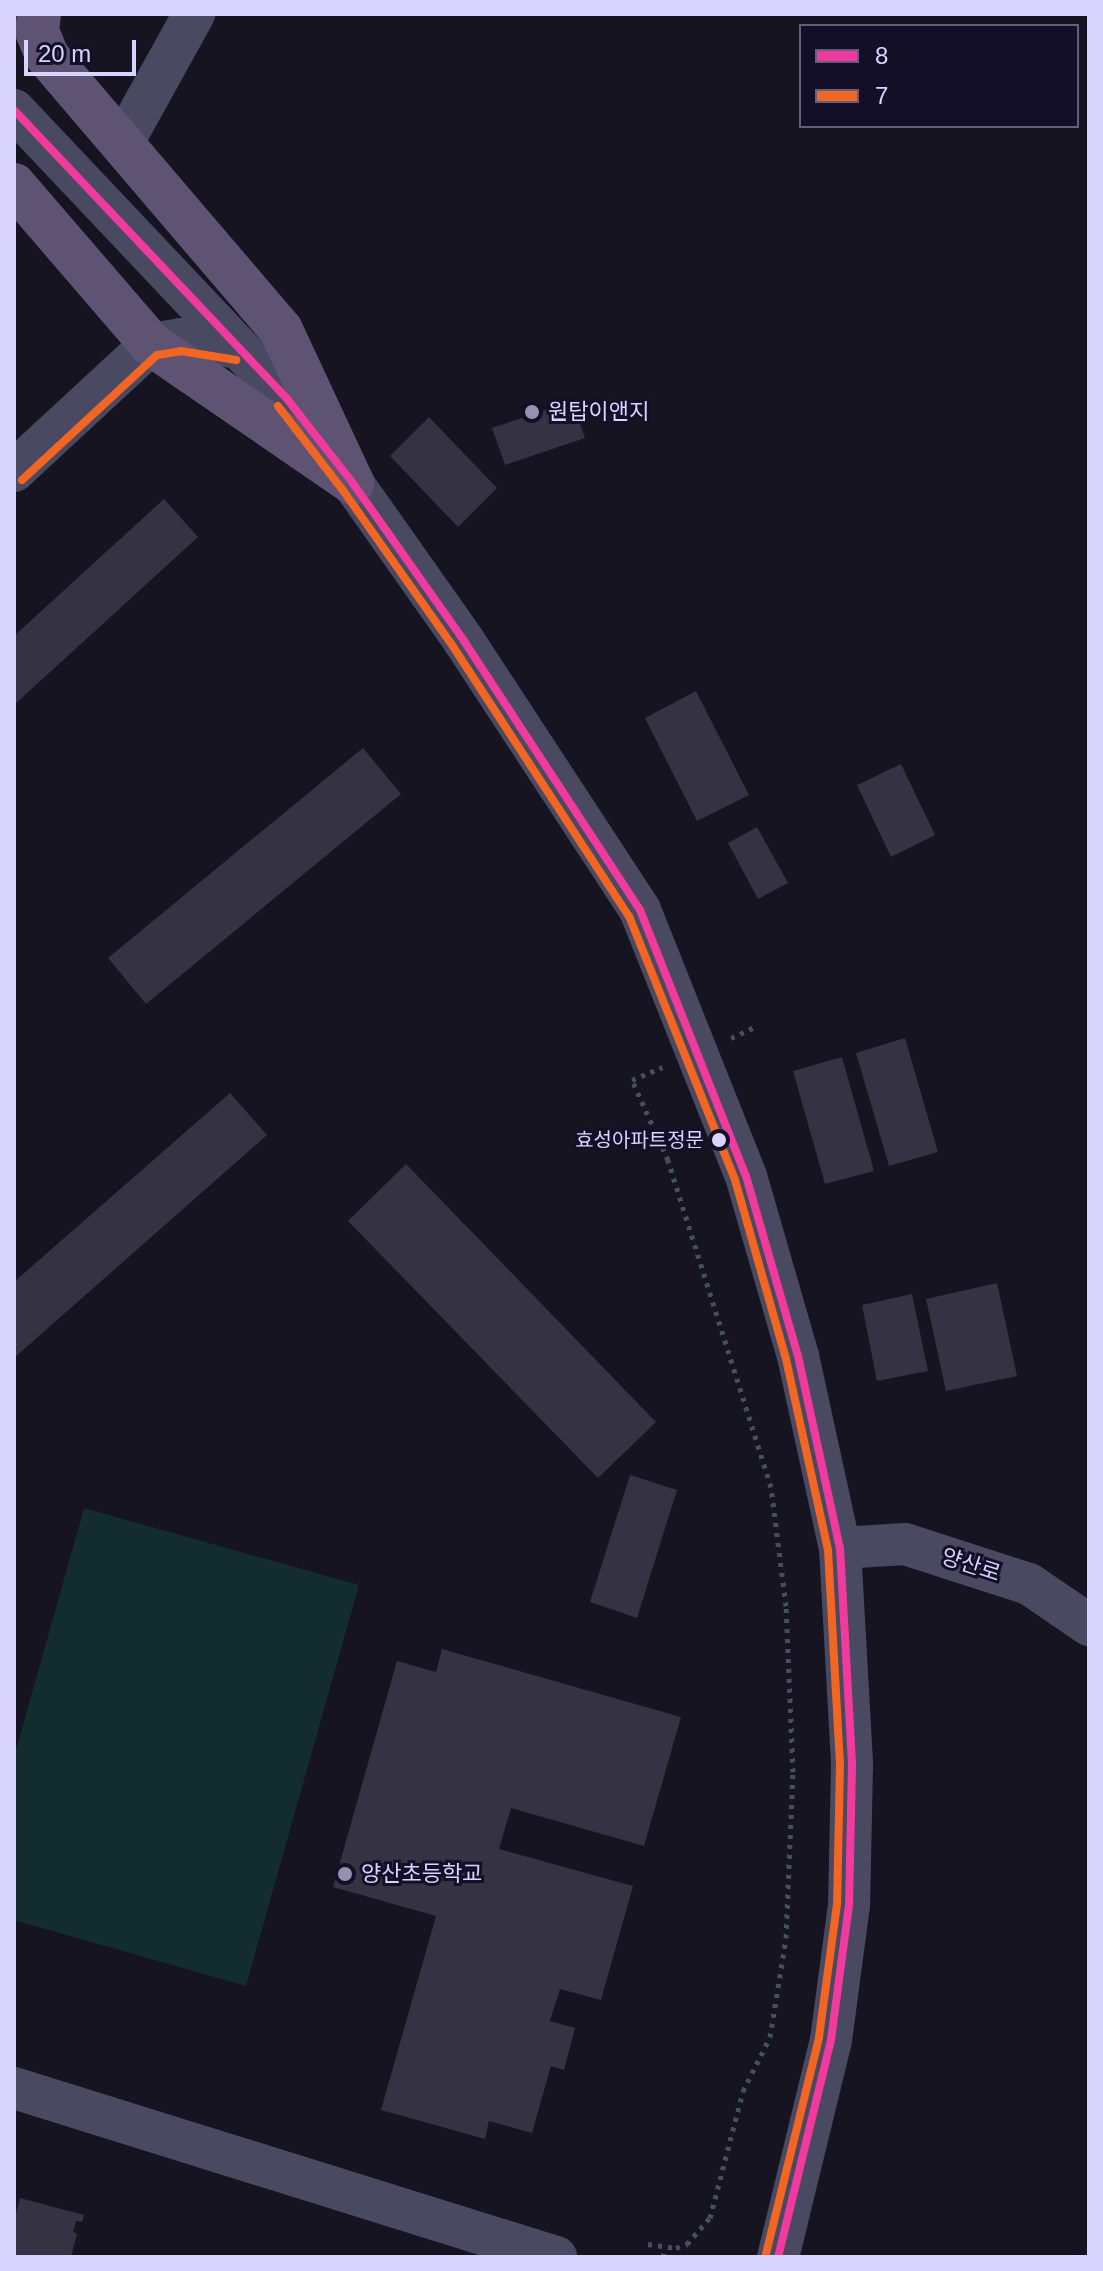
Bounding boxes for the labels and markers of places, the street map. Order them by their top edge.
place label: 원탑이앤지 [548,399,649,425]
marker: 원탑이앤지 [523,403,541,421]
place label: 효성아파트정문 [575,1128,704,1152]
marker: 효성아파트정문 [711,1132,727,1148]
place label: 양산초등학교 [361,1861,482,1887]
marker: 양산초등학교 [336,1865,354,1883]

